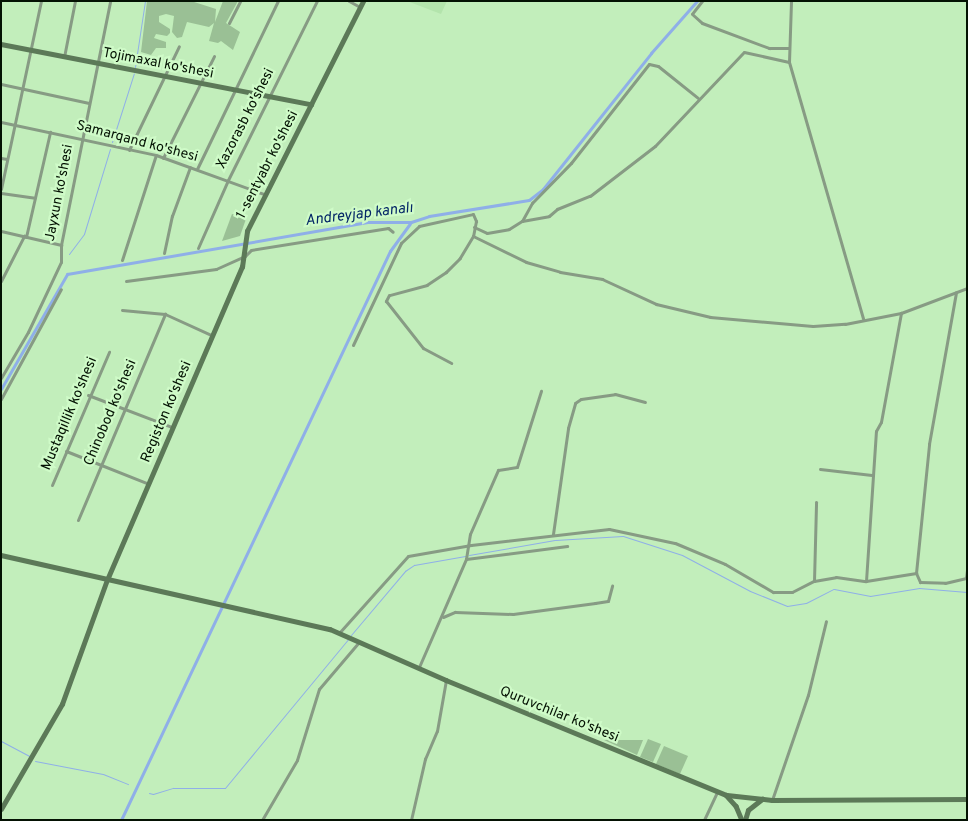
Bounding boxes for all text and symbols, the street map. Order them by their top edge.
street label: Tojimaxal ko'shesi [101,45,215,83]
street label: Xazorasb ko'shesi [213,66,279,172]
street label: 1-sentyabr ko'shesi [233,108,303,222]
street label: Samarqand ko'shesi [74,118,200,166]
street label: Jayxun ko'shesi [42,143,78,243]
water label: Andreyjap kanalı [304,199,414,231]
street label: Mustaqillik ko'shesi [39,355,101,473]
street label: Chinobod ko'shesi [81,357,141,469]
street label: Registon ko'shesi [138,359,196,465]
street label: Quruvchilar ko'shesi [497,683,621,747]

